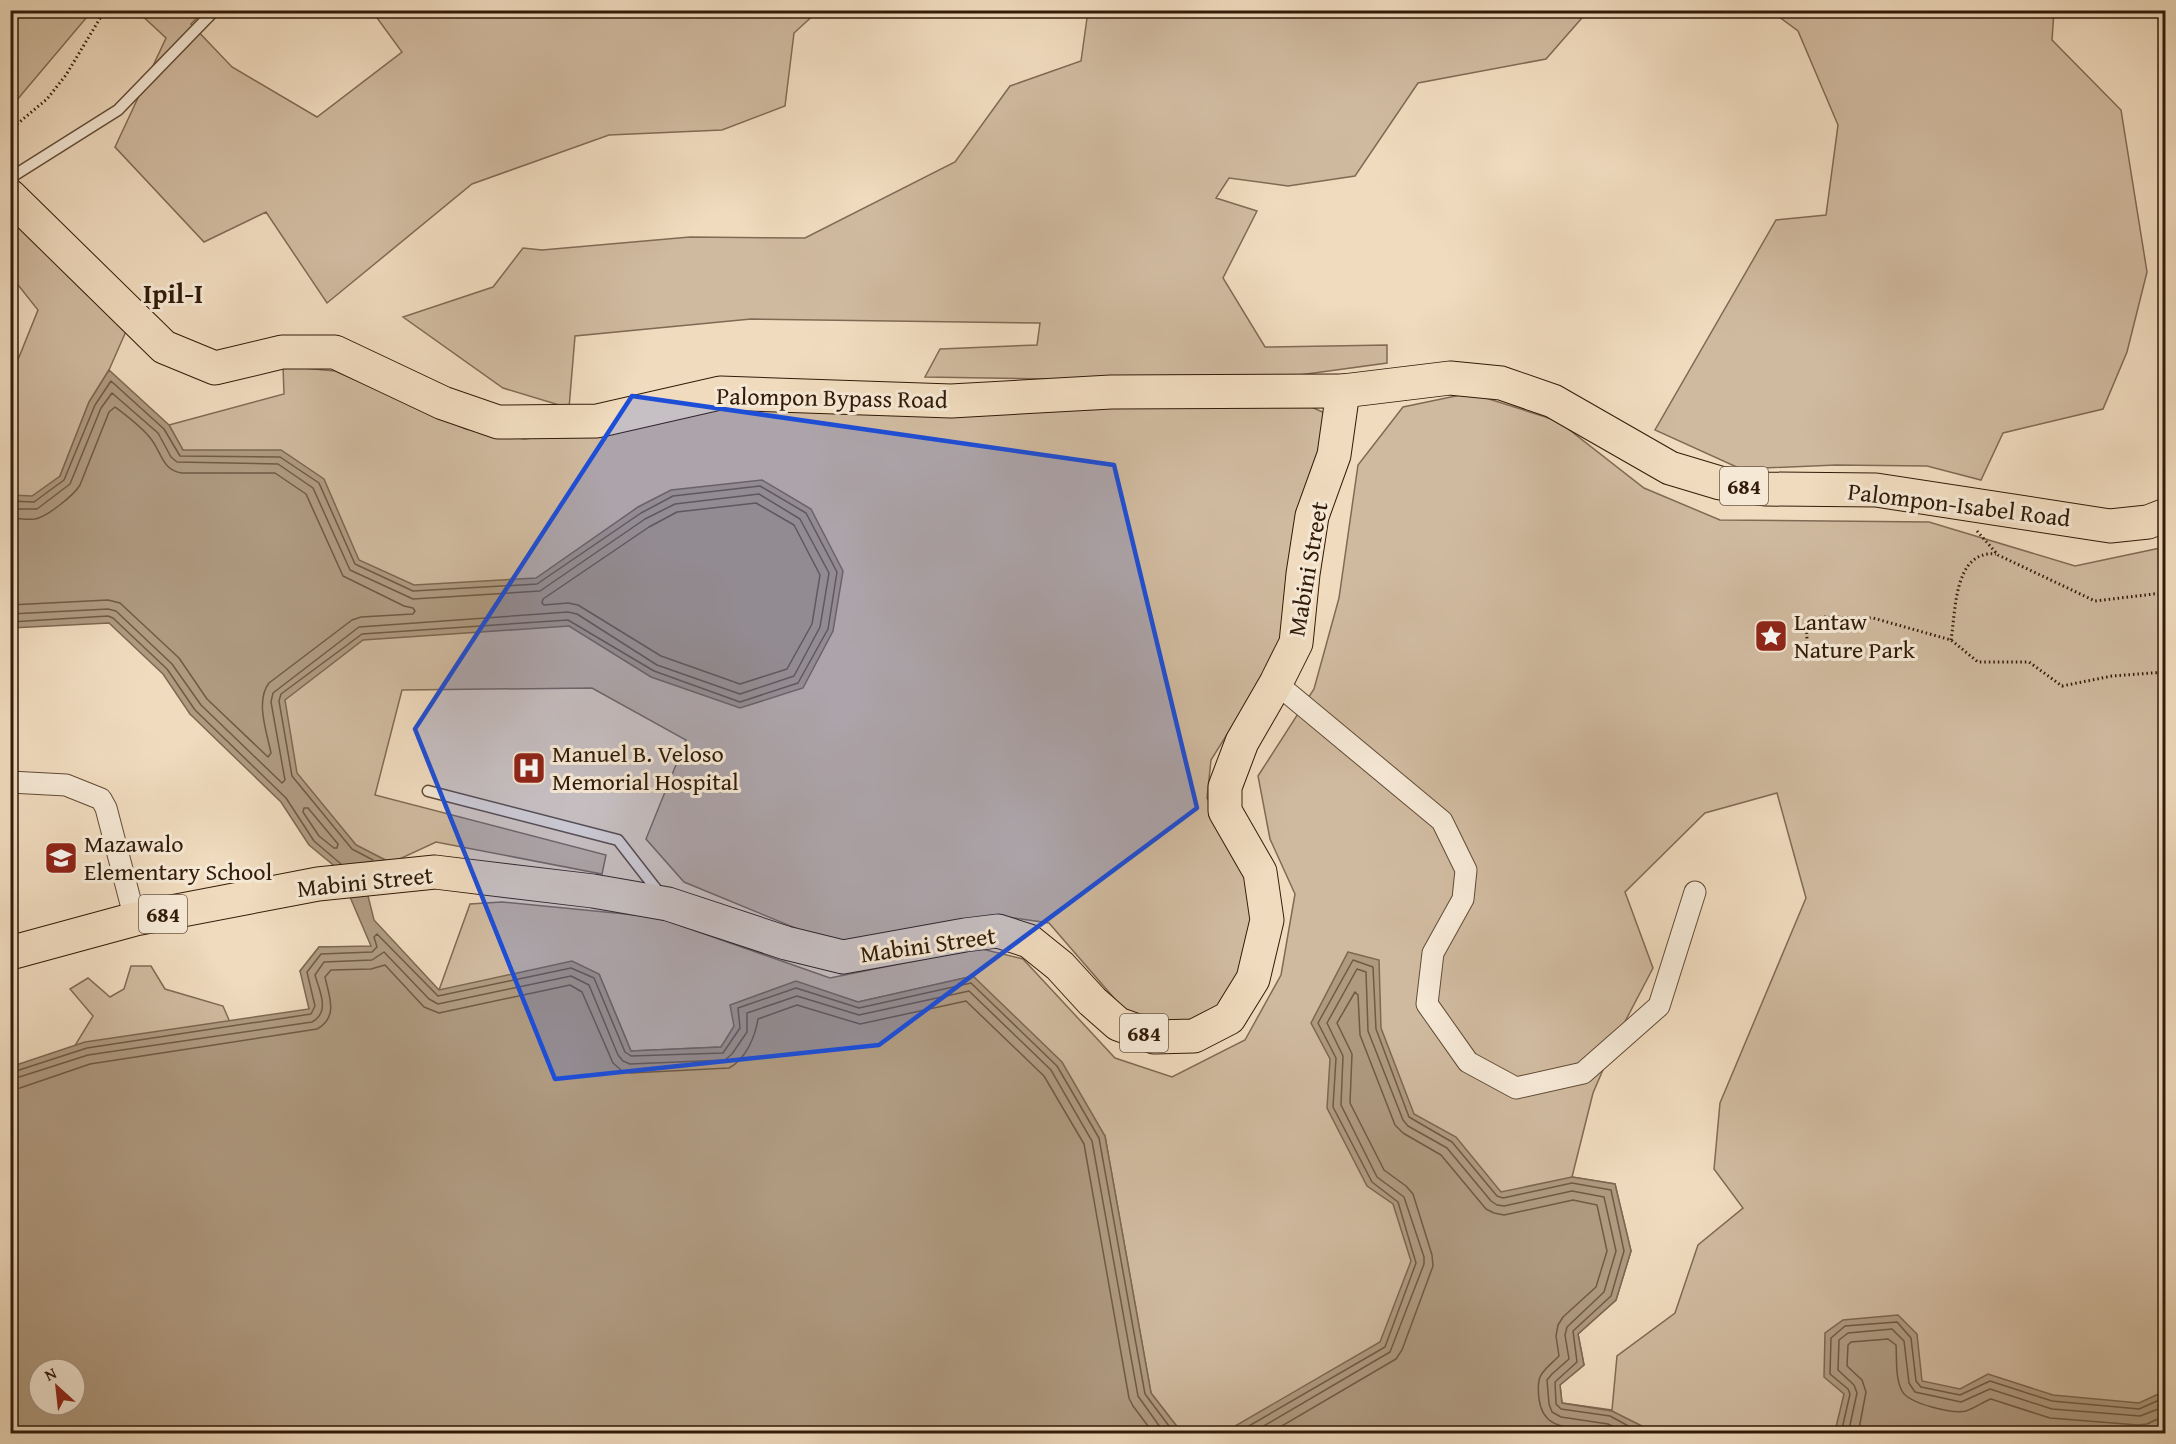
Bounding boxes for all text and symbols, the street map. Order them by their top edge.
district label: Ipil-I [143,273,203,313]
street label: Palompon Bypass Road [716,378,948,417]
road number: 684 [1720,467,1768,505]
street label: Palompon-Isabel Road [1846,473,2073,536]
street label: Mabini Street [1278,498,1337,639]
place label: Lantaw Nature Park [1794,604,1916,667]
place icon: Lantaw Nature Park [1753,618,1789,654]
place label: Manuel B. Veloso Memorial Hospital [552,736,739,799]
hospital icon: Manuel B. Veloso Memorial Hospital [511,750,547,786]
place label: Mazawalo Elementary School [84,826,272,889]
school or university icon: Mazawalo Elementary School [43,840,79,876]
street label: Mabini Street [295,857,435,906]
road number: 684 [139,895,187,933]
street label: Mabini Street [858,918,998,971]
road number: 684 [1120,1014,1168,1052]
north arrow [27,1357,87,1417]
text: N [40,1360,61,1387]

